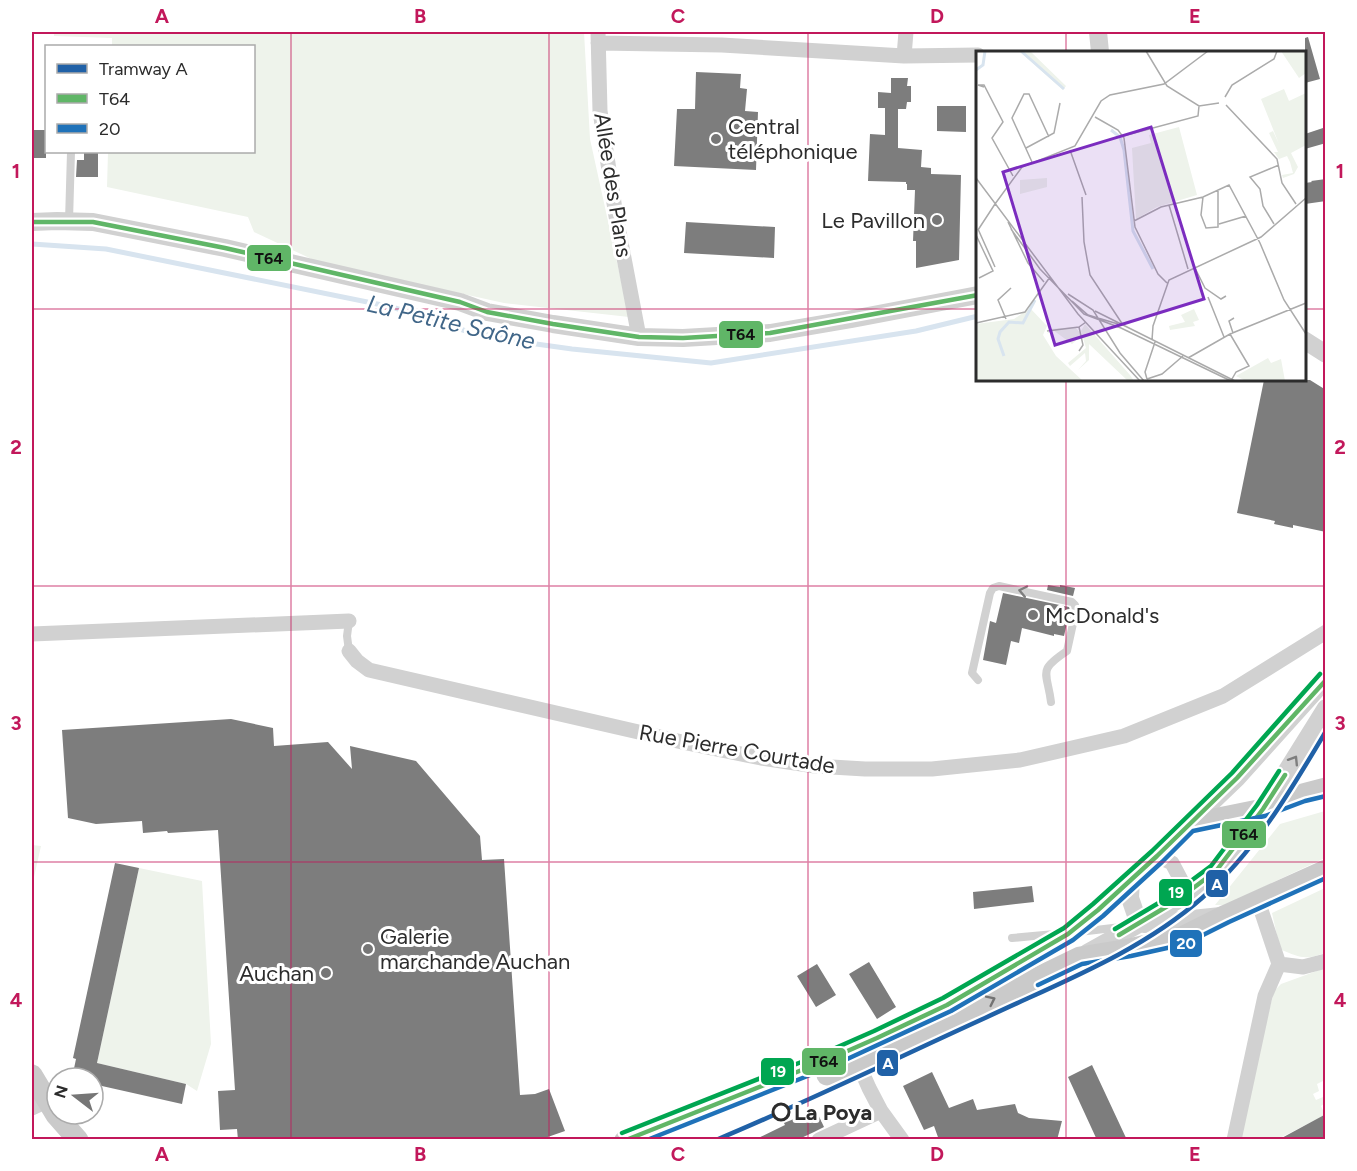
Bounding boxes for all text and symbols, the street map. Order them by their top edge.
text: A [155,4,170,28]
text: B [414,4,426,28]
text: C [671,4,685,28]
text: D [930,4,944,28]
text: E [1189,4,1201,28]
legend [45,45,255,153]
inset map [976,51,1306,381]
text: Tramway A [99,58,188,80]
text: T64 [99,88,130,110]
street label: Allée des Plans [588,111,638,259]
place label: Central téléphonique [728,113,858,165]
text: 20 [99,118,121,140]
marker: Central téléphonique [709,132,723,146]
text: 1 [12,159,20,183]
text: 1 [1336,159,1344,183]
place label: Le Pavillon [821,207,925,234]
marker: Le Pavillon [930,213,944,227]
line badge: T64 [246,244,292,272]
text: T64 [255,249,283,268]
water label: La Petite Saône [364,289,538,355]
line badge: T64 [718,320,764,349]
text: T64 [727,325,755,344]
text: 2 [10,435,22,459]
text: 2 [1334,435,1346,459]
one-way arrow [1019,585,1029,598]
place label: McDonald's [1045,602,1159,629]
marker: McDonald's [1026,608,1040,622]
text: 3 [10,711,22,735]
text: 3 [1334,711,1346,735]
street label: Rue Pierre Courtade [637,718,837,780]
one-way arrow [1287,755,1298,766]
line badge: T64 [1221,820,1267,849]
text: T64 [1230,825,1258,844]
line badge: A [1205,869,1229,898]
text: A [1211,875,1223,894]
line badge: 19 [1158,878,1193,907]
text: 19 [1168,883,1184,902]
place label: Galerie marchande Auchan [380,923,570,975]
line badge: 20 [1169,929,1203,958]
text: 20 [1176,934,1196,953]
marker: Galerie marchande Auchan [361,942,375,956]
place label: Auchan [239,960,314,987]
marker: Auchan [319,966,333,980]
text: 4 [10,988,23,1012]
text: 4 [1334,988,1347,1012]
one-way arrow [984,996,995,1008]
line badge: T64 [801,1047,847,1076]
line badge: A [876,1049,899,1077]
text: T64 [810,1052,838,1071]
text: A [882,1054,894,1073]
line badge: 19 [760,1057,795,1086]
text: 19 [770,1062,786,1081]
north arrow [45,1066,105,1126]
text: N [50,1083,72,1100]
place label: La Poya [794,1099,872,1126]
marker: La Poya [772,1103,790,1121]
text: A [155,1142,170,1166]
text: B [414,1142,426,1166]
text: C [671,1142,685,1166]
text: D [930,1142,944,1166]
text: E [1189,1142,1201,1166]

